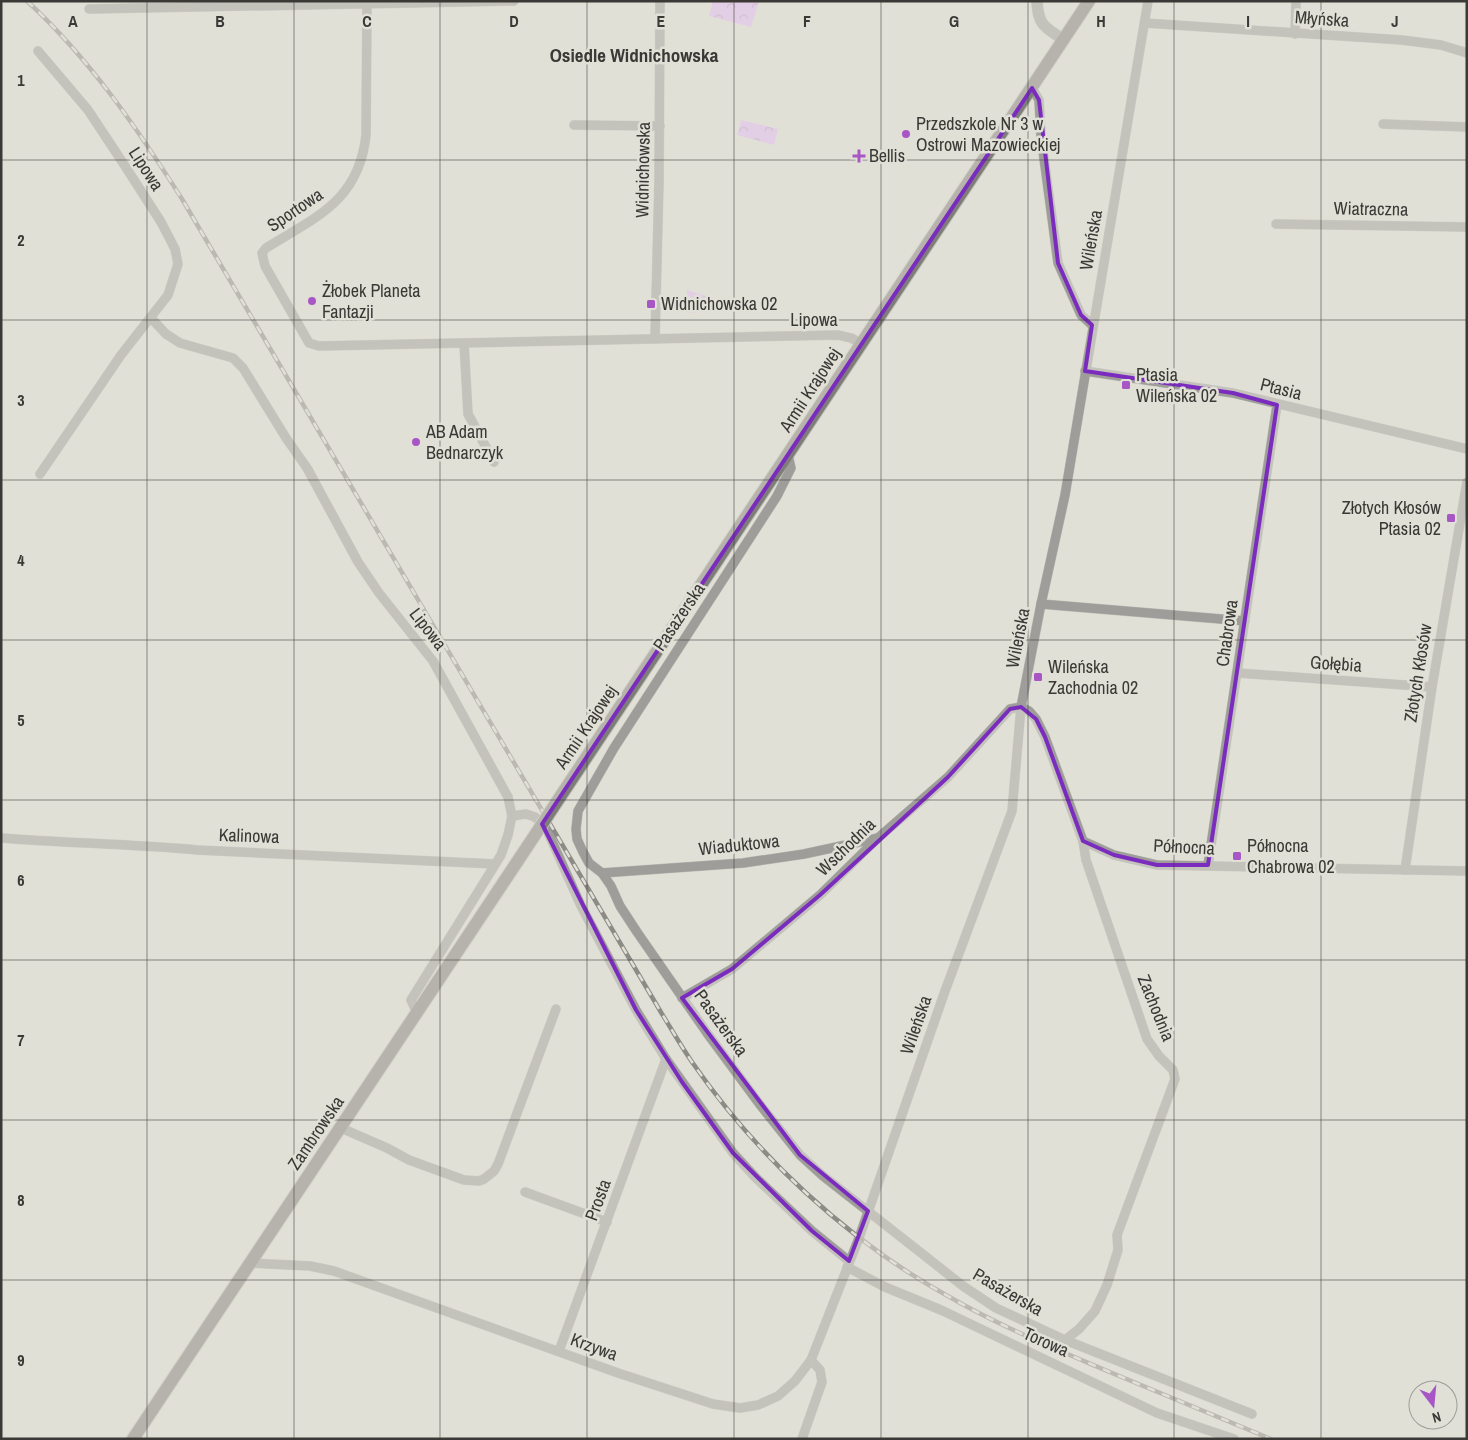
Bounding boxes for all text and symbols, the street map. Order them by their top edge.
street label: Młyńska [1294,4,1350,33]
text: A [68,10,78,32]
text: B [215,10,225,32]
text: C [362,10,372,32]
text: D [509,10,519,32]
text: E [657,10,666,32]
text: F [803,10,811,32]
text: G [949,10,959,32]
text: H [1096,10,1106,32]
text: I [1246,10,1250,32]
text: J [1391,10,1399,32]
district label: Osiedle Widnichowska [550,42,719,68]
text: 1 [17,69,25,91]
place label: Przedszkole Nr 3 w Ostrowi Mazowieckiej [916,111,1060,157]
street label: Widnichowska [629,122,656,218]
marker: Przedszkole Nr 3 w Ostrowi Mazowieckiej [900,128,912,140]
street label: Lipowa [123,142,170,195]
place label: Bellis [869,143,905,168]
marker: Bellis [853,150,865,162]
street label: Sportowa [262,182,328,237]
street label: Wiatraczna [1333,195,1409,222]
street label: Wileńska [1073,208,1108,272]
text: 2 [17,229,25,251]
place label: Żłobek Planeta Fantazji [322,278,420,324]
place label: Widnichowska 02 [661,291,778,316]
marker: Żłobek Planeta Fantazji [306,295,318,307]
marker: Widnichowska 02 [645,298,657,310]
street label: Lipowa [790,307,838,332]
street label: Armii Krajowej [772,343,846,438]
place label: Ptasia Wileńska 02 [1136,362,1217,408]
street label: Ptasia [1258,371,1304,406]
marker: Ptasia Wileńska 02 [1120,379,1132,391]
text: 3 [17,389,25,411]
place label: AB Adam Bednarczyk [425,419,504,465]
marker: AB Adam Bednarczyk [410,436,422,448]
place label: Złotych Kłosów Ptasia 02 [1342,495,1441,541]
marker: Złotych Kłosów Ptasia 02 [1445,512,1457,524]
text: 4 [17,549,25,571]
street label: Pasażerska [647,578,711,656]
street label: Chabrowa [1209,598,1244,668]
street label: Lipowa [404,602,453,655]
street label: Wileńska [999,606,1036,670]
street label: Złotych Kłosów [1397,622,1438,724]
street label: Gołębia [1309,649,1363,678]
place label: Wileńska Zachodnia 02 [1048,654,1138,700]
marker: Wileńska Zachodnia 02 [1032,671,1044,683]
street label: Armii Krajowej [548,680,623,774]
text: 5 [17,709,25,731]
street label: Wschodnia [810,812,881,881]
street label: Kalinowa [218,822,280,849]
street label: Wiaduktowa [697,828,781,861]
street label: Północna [1153,832,1215,861]
place label: Północna Chabrowa 02 [1247,833,1335,879]
marker: Północna Chabrowa 02 [1231,850,1243,862]
text: 6 [17,869,25,891]
street label: Zachodnia [1132,971,1181,1045]
street label: Pasażerska [689,984,754,1061]
street label: Wileńska [894,992,937,1058]
text: 7 [17,1029,25,1051]
street label: Zambrowska [282,1091,350,1175]
street label: Prosta [578,1176,617,1224]
text: 8 [17,1189,25,1211]
street label: Pasażerska [969,1261,1048,1322]
street label: Torowa [1019,1320,1073,1363]
street label: Krzywa [567,1327,621,1367]
text: 9 [17,1349,25,1371]
north arrow [1408,1380,1458,1430]
text: N [1430,1408,1443,1427]

